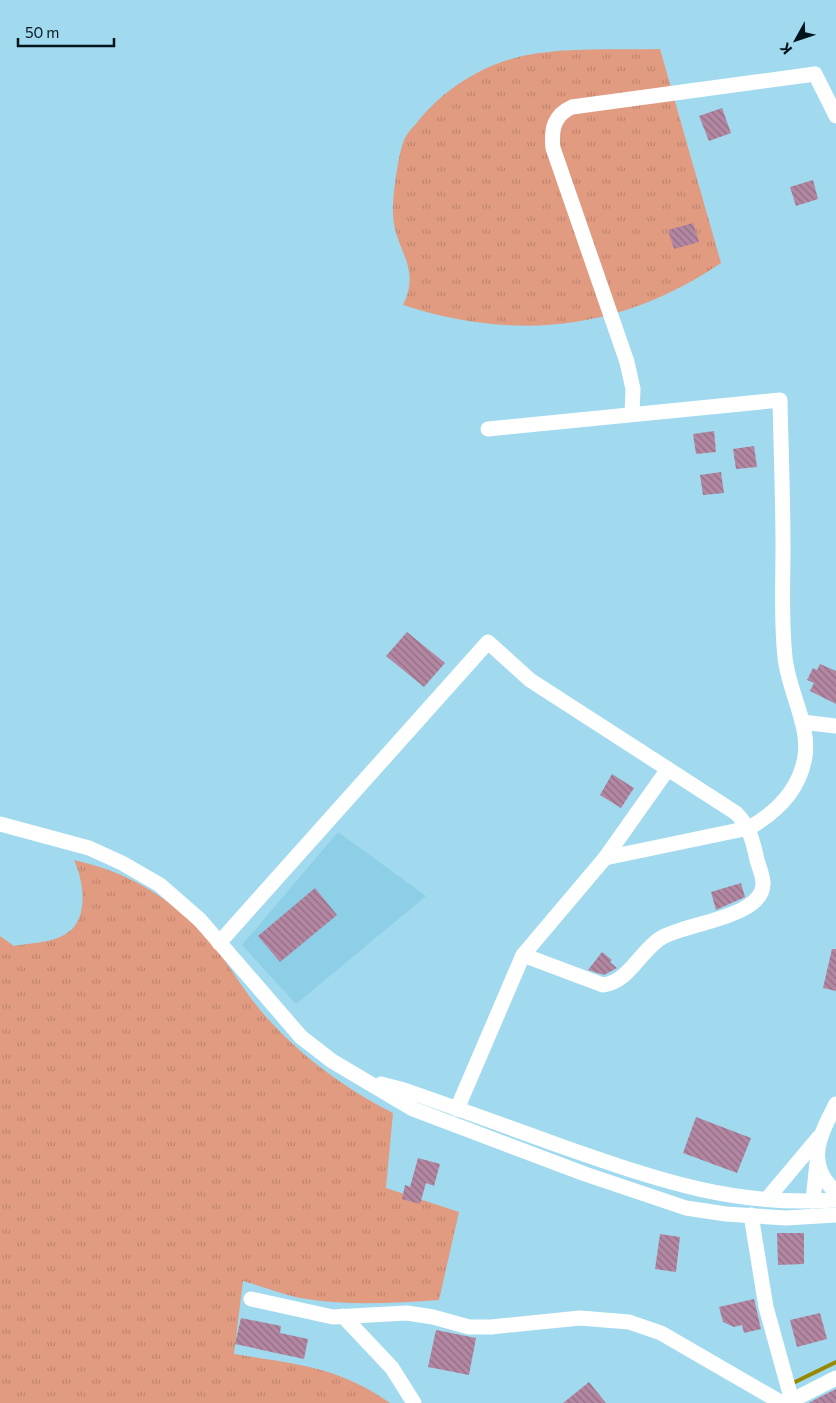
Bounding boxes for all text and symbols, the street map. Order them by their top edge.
scale bar [18,15,114,47]
north arrow [771,15,821,65]
text: 50 m [25,23,59,41]
text: K [776,39,795,58]

